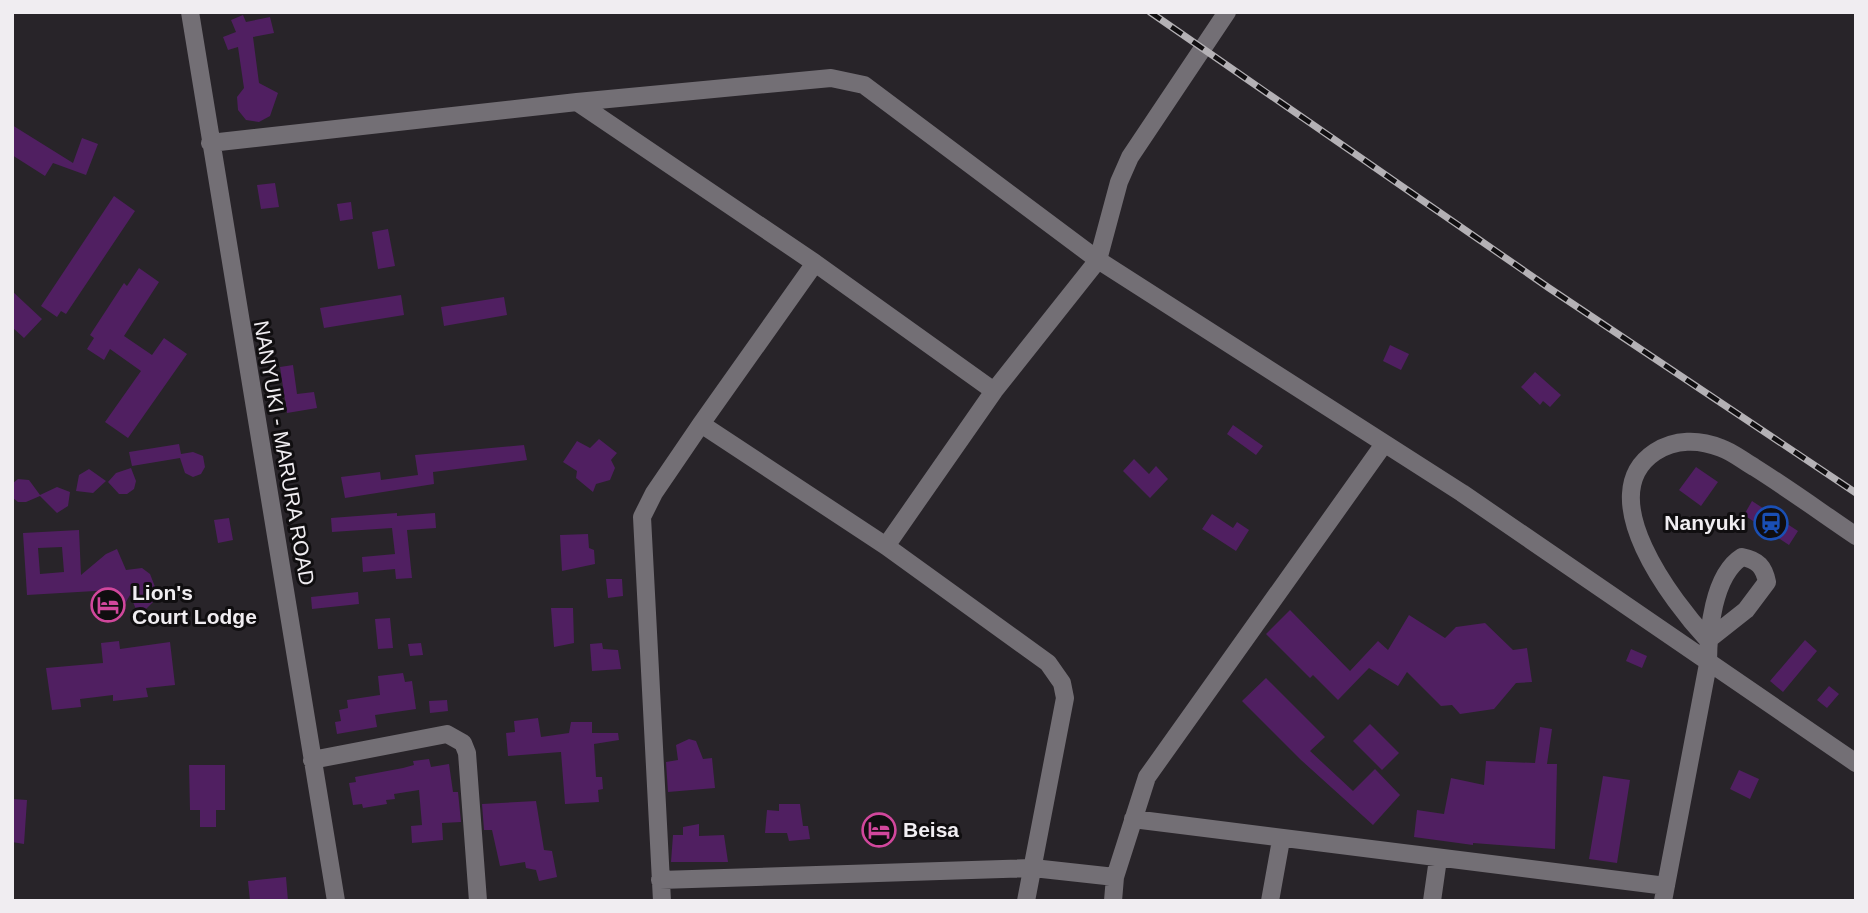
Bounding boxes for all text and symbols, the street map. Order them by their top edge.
street label: NANYUKI - MARURA ROAD [250,319,319,587]
station icon: Nanyuki [1752,504,1790,542]
place label: Nanyuki [1664,511,1746,534]
place label: Lion's Court Lodge [132,581,257,628]
hotel icon: Lion's Court Lodge [89,586,127,624]
hotel icon: Beisa [860,811,898,849]
place label: Beisa [903,818,959,841]

